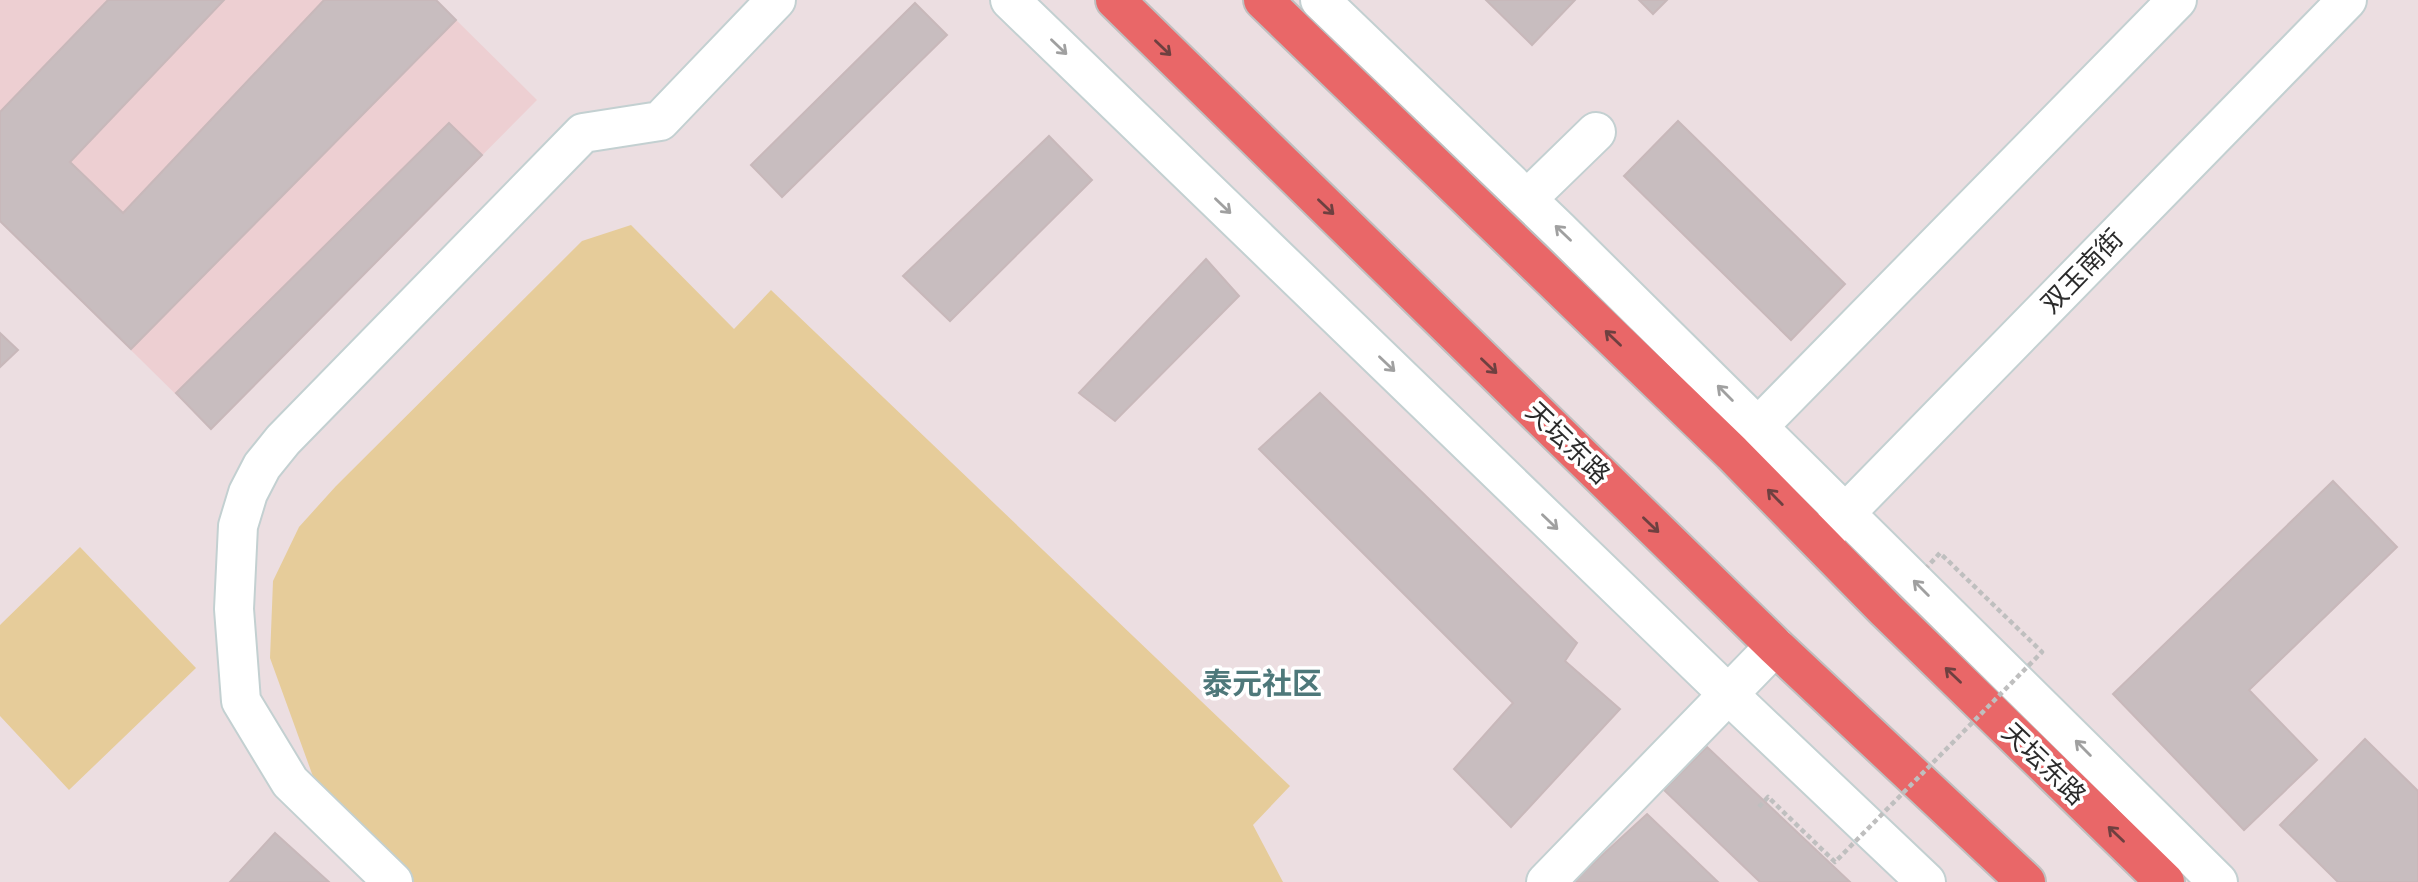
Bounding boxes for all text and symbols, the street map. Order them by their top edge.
one-way arrow [1051,39,1068,56]
one-way arrow [1155,39,1172,56]
one-way arrow [1214,197,1231,214]
one-way arrow [1317,198,1334,215]
street label: 双玉南街 [2035,223,2130,320]
one-way arrow [1555,225,1572,242]
one-way arrow [1604,330,1621,347]
one-way arrow [1378,355,1395,372]
one-way arrow [1480,357,1497,374]
one-way arrow [1716,385,1733,402]
street label: 天坛东路 [1519,396,1616,491]
one-way arrow [1767,489,1784,506]
one-way arrow [1541,513,1558,530]
one-way arrow [1643,516,1660,533]
one-way arrow [1913,580,1930,597]
district label: 泰元社区 [1202,666,1322,703]
one-way arrow [1945,667,1962,684]
street label: 天坛东路 [1995,717,2092,812]
one-way arrow [2074,740,2091,757]
one-way arrow [2108,826,2125,843]

